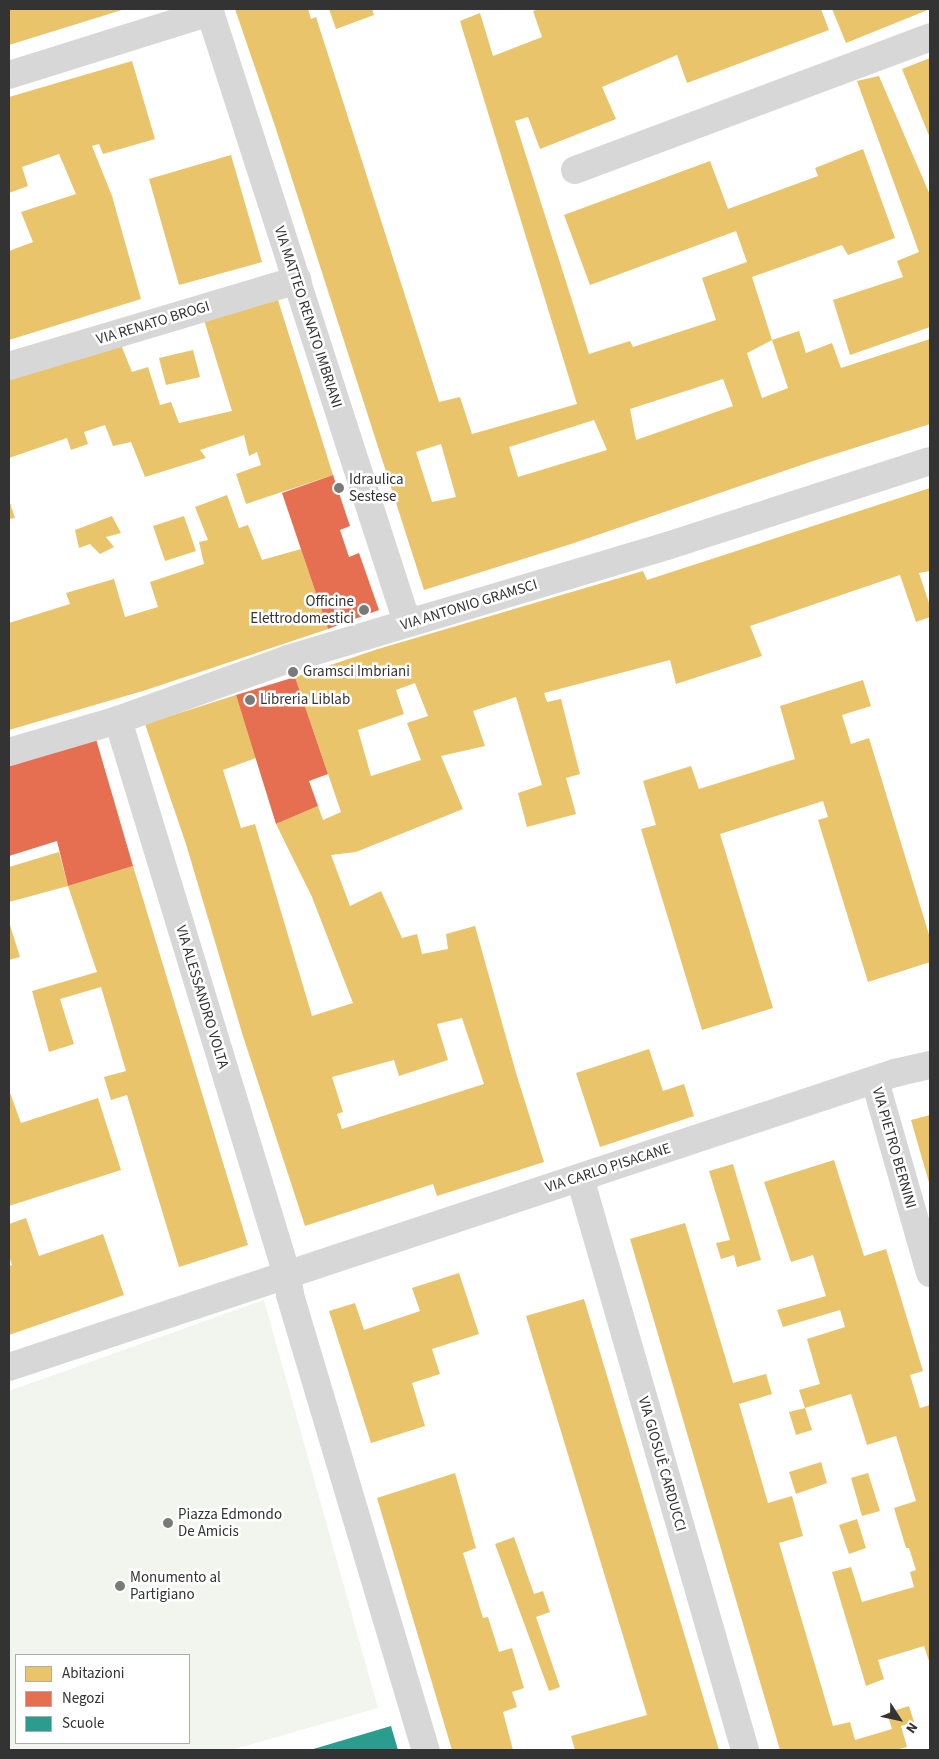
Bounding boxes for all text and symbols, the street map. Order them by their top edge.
street label: VIA MATTEO RENATO IMBRIANI [270,224,346,410]
street label: VIA RENATO BROGI [94,297,212,349]
place label: Idraulica Sestese [349,470,404,505]
marker: Idraulica Sestese [333,482,345,494]
street label: VIA ANTONIO GRAMSCI [398,576,540,634]
place label: Officine Elettrodomestici [250,592,354,627]
marker: Officine Elettrodomestici [358,604,370,616]
place label: Gramsci Imbriani [303,663,410,681]
marker: Gramsci Imbriani [287,666,299,678]
place label: Libreria Liblab [260,691,350,709]
marker: Libreria Liblab [244,694,256,706]
street label: VIA ALESSANDRO VOLTA [172,923,232,1071]
street label: VIA PIETRO BERNINI [868,1085,920,1211]
street label: VIA CARLO PISACANE [543,1139,673,1197]
street label: VIA GIOSUÈ CARDUCCI [634,1395,690,1533]
place label: Piazza Edmondo De Amicis [178,1505,282,1540]
marker: Piazza Edmondo De Amicis [162,1517,174,1529]
place label: Monumento al Partigiano [130,1568,221,1603]
marker: Monumento al Partigiano [114,1580,126,1592]
legend [15,1654,190,1744]
text: Abitazioni [62,1663,125,1684]
text: Negozi [62,1688,104,1709]
north arrow [874,1694,924,1744]
text: Scuole [62,1713,104,1734]
text: N [900,1718,922,1737]

